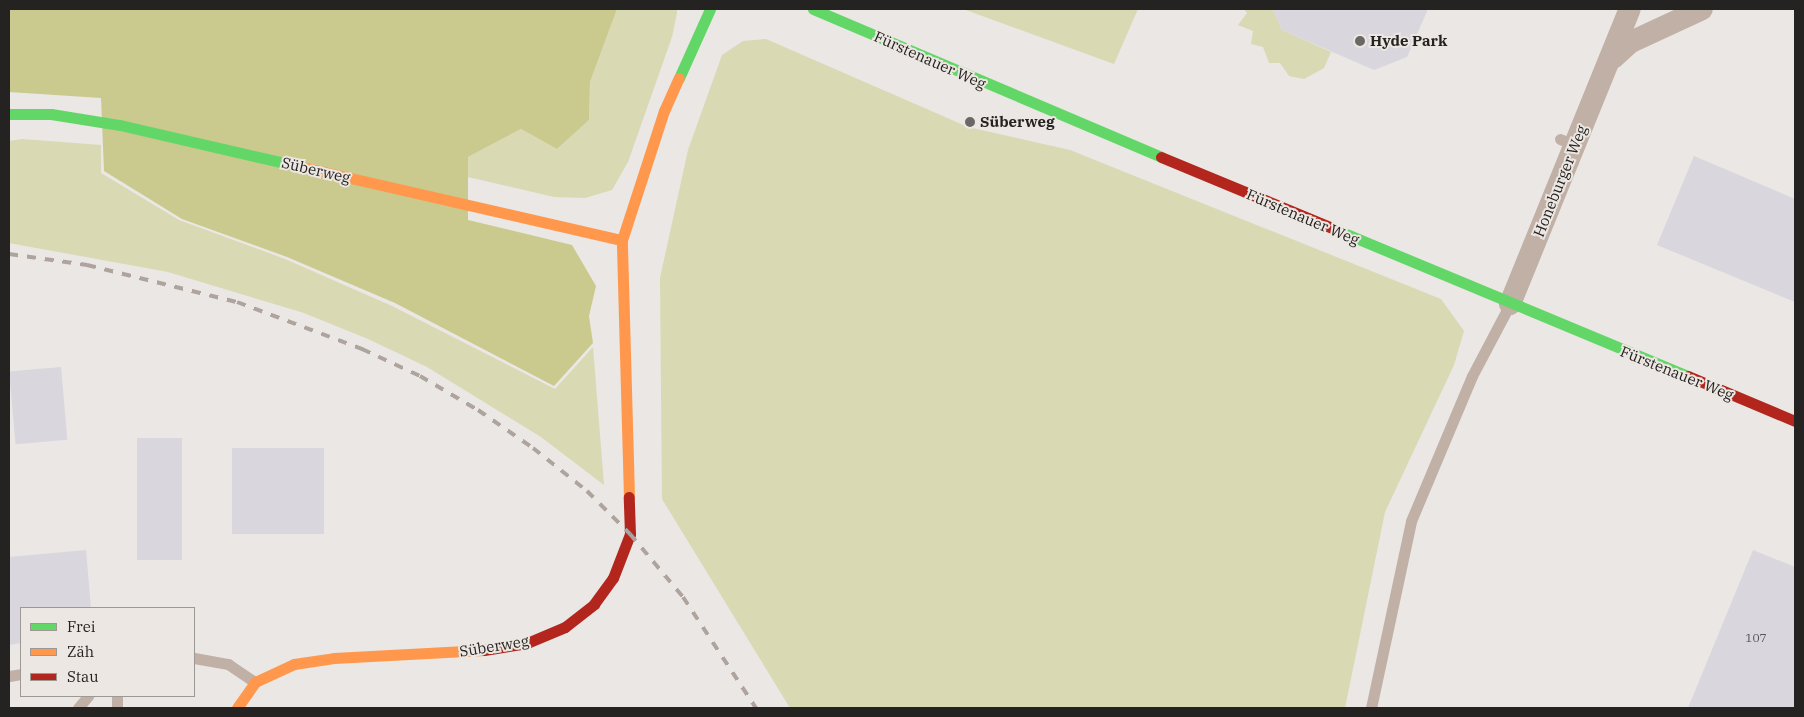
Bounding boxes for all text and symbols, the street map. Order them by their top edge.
street label: Fürstenauer Weg [871,27,989,93]
place label: Hyde Park [1370,32,1447,50]
marker: Hyde Park [1354,35,1366,47]
place label: Süberweg [980,113,1055,131]
marker: Süberweg [964,116,976,128]
street label: Honeburger Weg [1529,122,1591,240]
street label: Süberweg [280,153,352,187]
street label: Fürstenauer Weg [1244,185,1362,249]
street label: Fürstenauer Weg [1618,342,1736,404]
legend [20,607,195,697]
text: Frei [67,617,95,636]
house number: 107 [1745,631,1767,645]
street label: Süberweg [458,632,530,660]
text: Zäh [67,642,94,661]
text: Stau [67,667,99,686]

